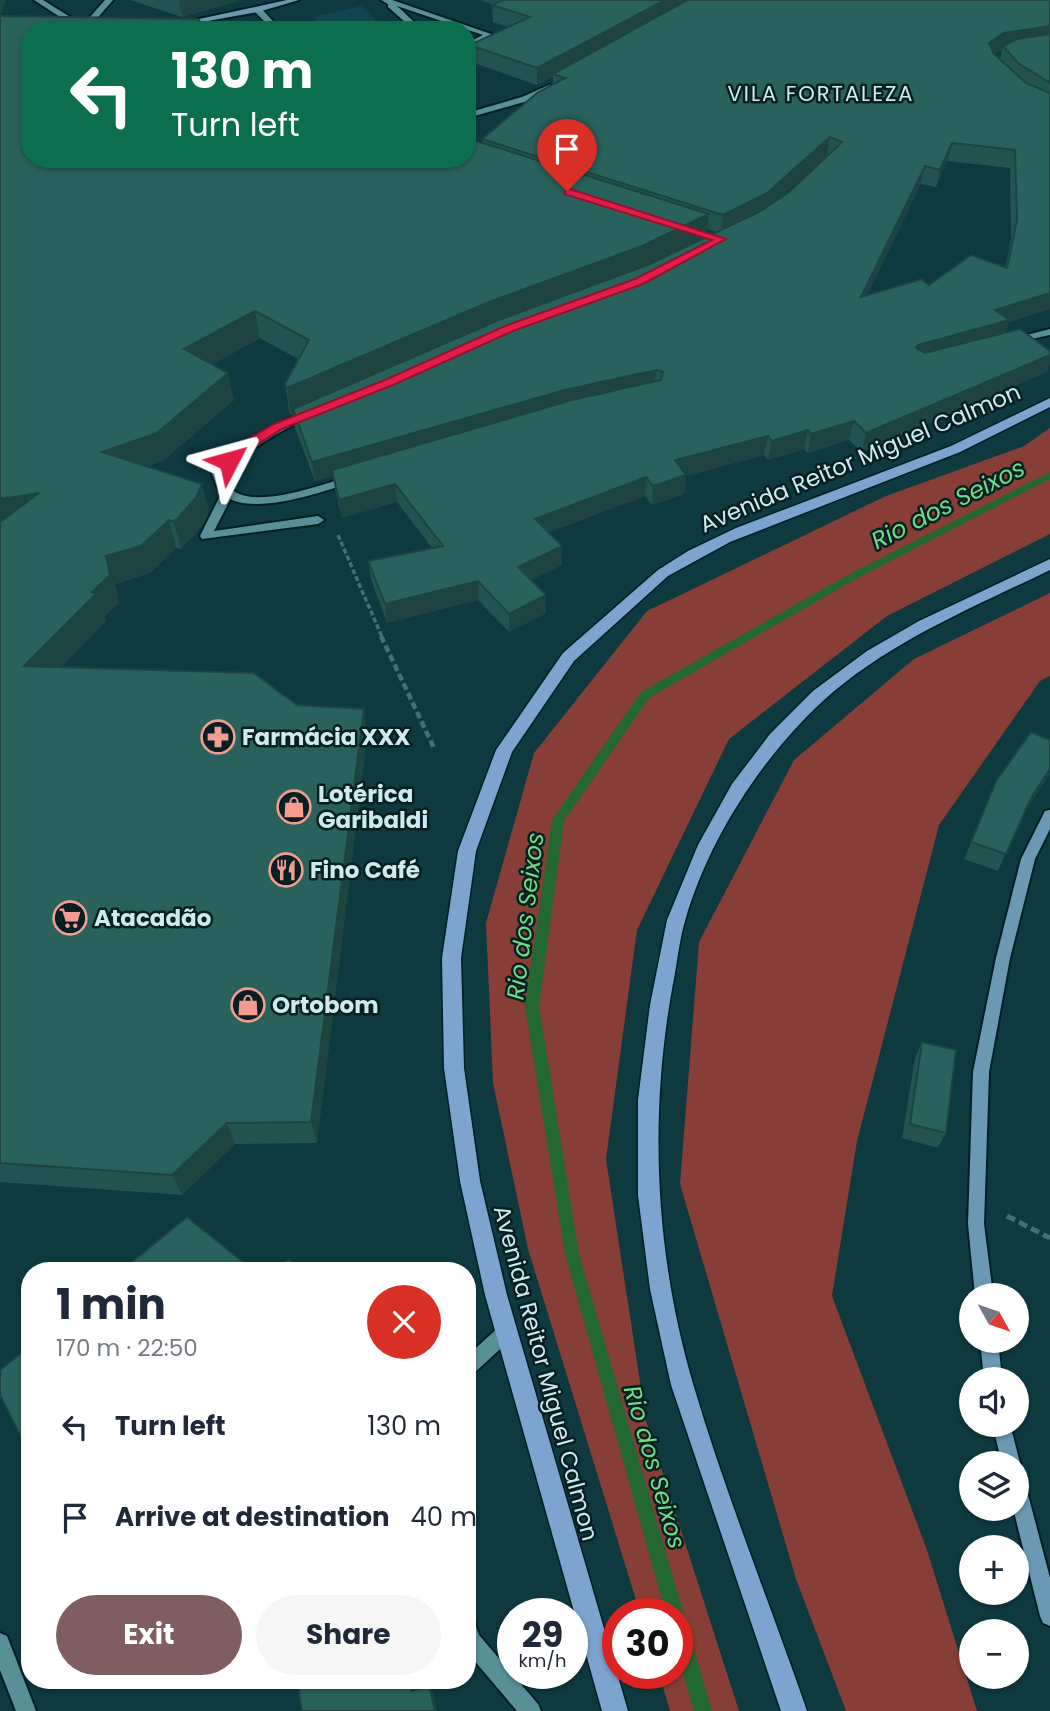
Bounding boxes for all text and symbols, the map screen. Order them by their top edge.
text: 130 m [171,37,313,105]
icon: left [56,49,147,140]
district label: VILA FORTALEZA [728,79,914,108]
text: Turn left [171,102,300,147]
pin [537,119,597,191]
icon: arrive [548,130,586,168]
street label: Avenida Reitor Miguel Calmon [695,376,1025,540]
position arrow [192,424,266,498]
water label: Rio dos Seixos [865,451,1031,557]
pharmacy icon: Farmácia XXX [199,718,237,756]
place label: Farmácia XXX [242,721,411,753]
place label: Lotérica Garibaldi [318,778,428,836]
shop icon: Lotérica Garibaldi [275,788,313,826]
water label: Rio dos Seixos [498,830,552,1002]
restaurant icon: Fino Café [267,851,305,889]
place label: Fino Café [310,854,420,886]
supermarket icon: Atacadão [51,899,89,937]
place label: Atacadão [94,902,211,934]
shop icon: Ortobom [229,986,267,1024]
place label: Ortobom [272,989,379,1021]
street label: Avenida Reitor Miguel Calmon [486,1202,606,1544]
text: 1 min [56,1275,166,1334]
north arrow [959,1283,1029,1353]
map controls [959,1283,1029,1689]
button: close [367,1285,441,1359]
text: 170 m · 22:50 [56,1332,198,1364]
button: sound [959,1367,1029,1437]
water label: Rio dos Seixos [616,1382,694,1552]
icon: left [56,1408,94,1446]
text: Turn left [115,1408,226,1444]
text: 130 m [367,1408,441,1444]
button: layers [959,1451,1029,1521]
icon: arrive [56,1499,94,1537]
text: Arrive at destination [115,1499,390,1535]
text: 40 m [411,1499,477,1535]
button: + [959,1535,1029,1605]
button: Exit [56,1595,242,1675]
button: Share [256,1595,441,1675]
speed limit sign: 30 [602,1598,693,1689]
text: 29 [522,1610,563,1659]
button: − [959,1619,1029,1689]
text: km/h [519,1648,566,1673]

